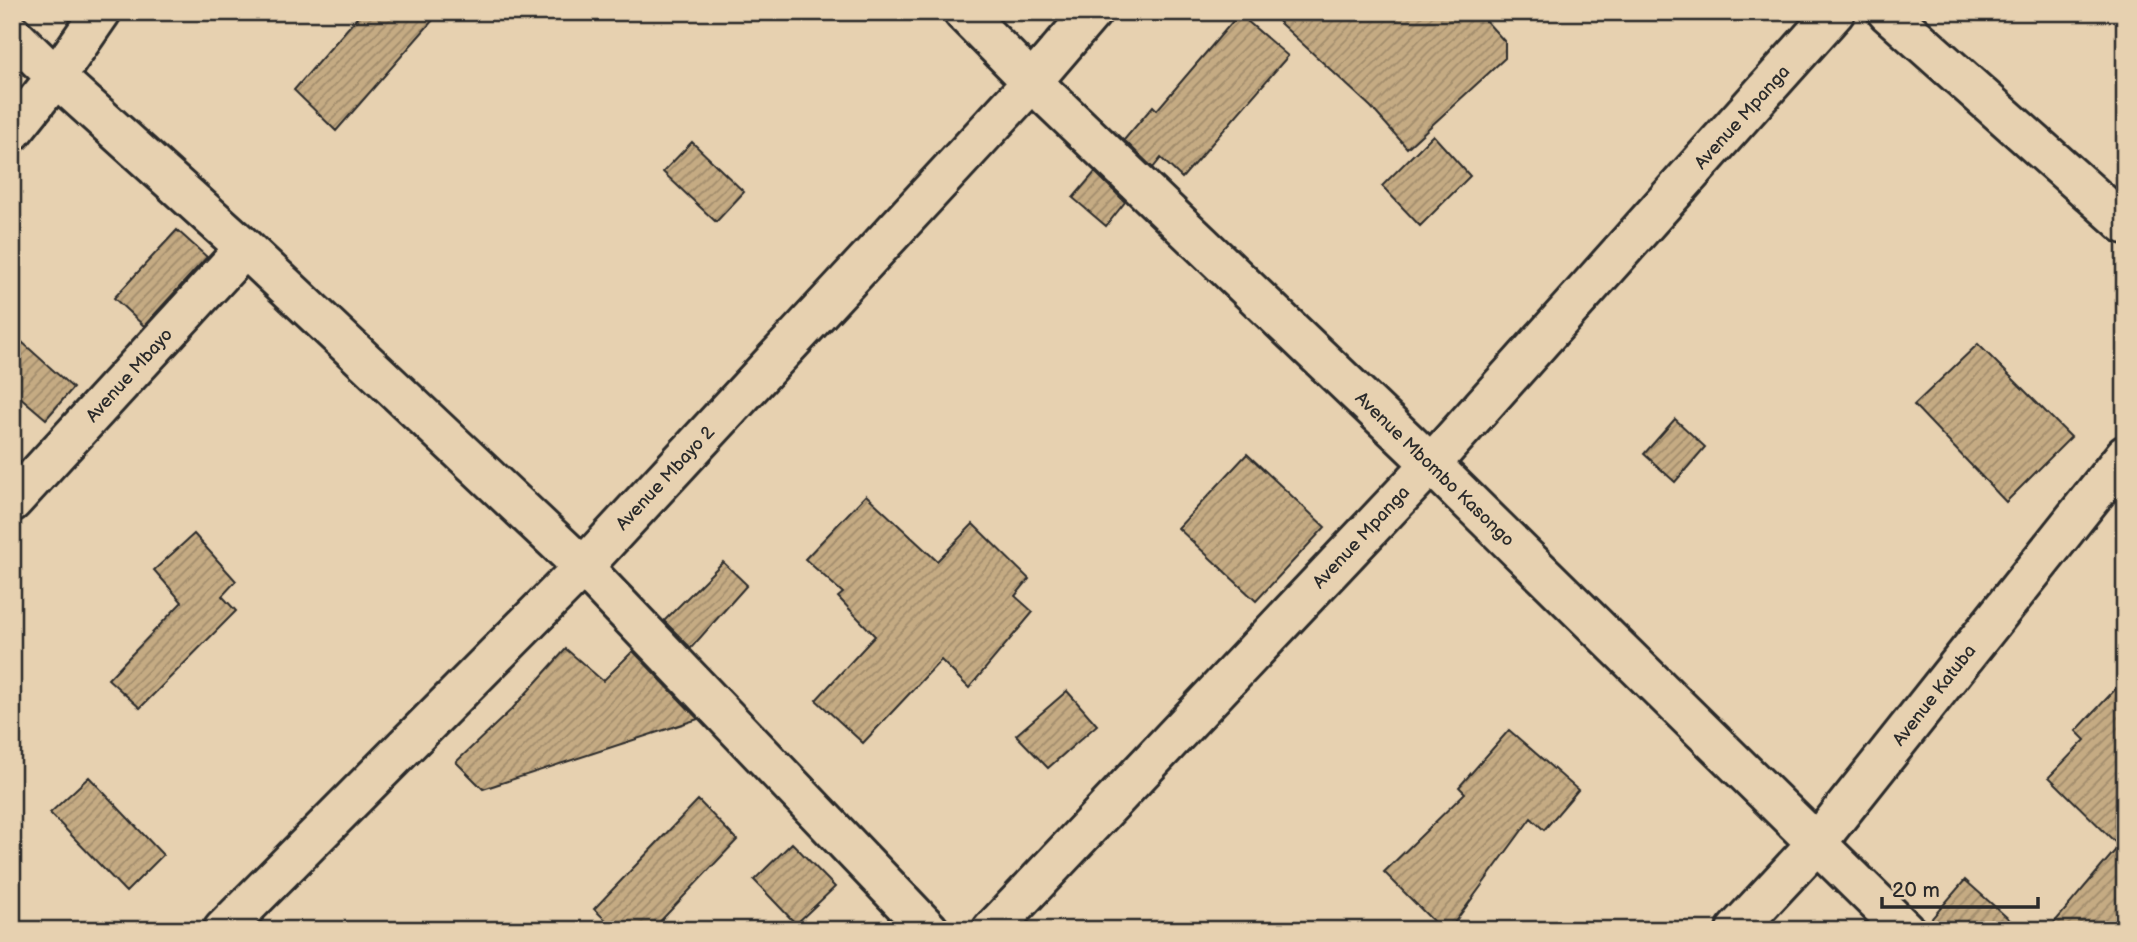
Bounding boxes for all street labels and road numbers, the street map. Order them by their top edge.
street label: Avenue Mpanga [1690,61,1794,173]
street label: Avenue Mbayo [82,324,177,427]
street label: Avenue Mbombo Kasongo [1351,388,1519,551]
street label: Avenue Mbayo 2 [612,422,719,535]
street label: Avenue Mpanga [1309,482,1414,593]
street label: Avenue Katuba [1888,641,1980,750]

